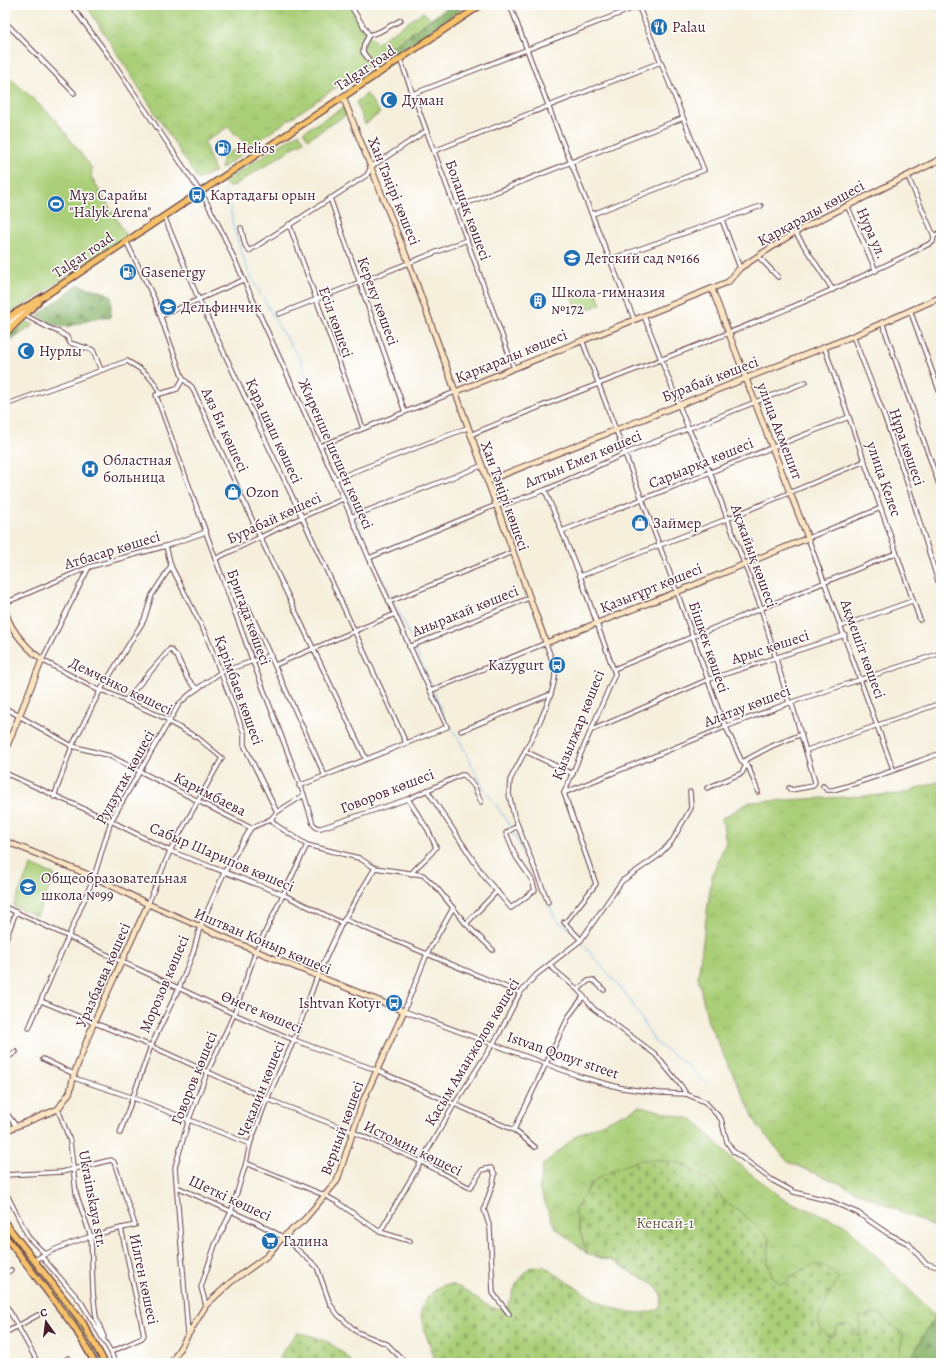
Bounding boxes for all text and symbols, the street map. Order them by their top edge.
restaurant icon: Palau [649,17,669,37]
place label: Palau [672,17,707,37]
street label: Talgar road [331,40,400,96]
mosque icon: Думан [379,90,399,110]
place label: Думан [402,90,444,110]
street label: Хан Тәңірі көшесі [363,134,425,248]
fuel station icon: Helios [213,138,233,158]
place label: Helios [236,138,275,158]
street label: Болашақ көшесі [440,157,496,263]
street label: Қарқаралы көшесі [754,175,868,251]
place label: Мұз Сарайы "Halyk Arena" [69,185,152,222]
bus stop icon: Картадағы орын [187,185,207,205]
place label: Картадағы орын [210,185,316,205]
sports icon: Мұз Сарайы "Halyk Arena" [46,194,66,214]
street label: Нура ул. [852,204,892,262]
street label: Talgar road [49,227,118,283]
school or university icon: Детский сад №166 [562,248,582,268]
place label: Детский сад №166 [585,248,700,268]
street label: Кереку көшесі [353,254,403,348]
fuel station icon: Gasenergy [118,262,138,282]
place label: Gasenergy [141,262,206,282]
place label: Школа-гимназия №172 [551,282,665,319]
street label: Есіл көшесі [314,284,358,360]
building icon: Школа-гимназия №172 [528,291,548,311]
school or university icon: Дельфинчик [158,297,178,317]
place label: Дельфинчик [181,297,262,317]
street label: Қарқаралы көшесі [452,324,570,388]
mosque icon: Нурлы [16,341,36,361]
place label: Нурлы [39,341,82,361]
street label: Бурабай көшесі [659,351,761,407]
street label: Қара шаш көшесі [241,375,307,487]
street label: Жиренше шешен көшесі [294,376,378,532]
street label: улица Акмешит [752,379,808,483]
street label: Аяз Би көшесі [196,384,253,476]
street label: Нұра көшесі [884,406,930,488]
street label: Алтын Емел көшесі [521,425,645,493]
street label: Сарыарқа көшесі [646,433,756,493]
street label: Хан Тәңірі көшесі [476,438,534,554]
street label: улица Келеc [862,438,906,519]
place label: Областная больница [103,450,172,487]
hospital icon: Областная больница [80,459,100,479]
shop icon: Ozon [223,482,243,502]
place label: Ozon [246,482,279,502]
street label: Бурабай көшесі [224,487,324,549]
street label: Ақжайық көшесі [726,501,782,611]
shop icon: Займер [630,513,650,533]
place label: Займер [653,513,702,533]
street label: Атбасар көшесі [61,526,162,574]
street label: Қазығұрт көшесі [597,558,705,618]
street label: Бригада көшесі [222,566,276,668]
street label: Аныракай көшесі [408,581,521,642]
street label: Ақмешіт көшесі [835,596,890,701]
street label: Бішкек көшесі [684,599,734,695]
street label: Арыс көшесі [728,625,812,669]
street label: Қарімбаев көшесі [210,632,268,748]
street label: Демченко көшесі [66,652,176,720]
place label: Kazygurt [488,655,544,675]
bus stop icon: Kazygurt [547,655,567,675]
street label: Қызылжар көшесі [547,667,609,783]
street label: Алатау көшесі [700,680,793,732]
street label: Рудзутак көшесі [91,726,159,828]
street label: Говоров көшесі [337,764,437,818]
street label: Каримбаева [170,767,250,821]
street label: Сабыр Шарипов көшесі [147,817,297,897]
place label: Общеобразовательная школа №99 [41,868,187,905]
school or university icon: Общеобразовательная школа №99 [18,877,38,897]
street label: Иштван Коныр көшесі [191,903,335,979]
street label: Уразбаева көшесі [71,919,135,1031]
street label: Морозов көшесі [134,932,194,1036]
street label: Қасым Аманжолов көшесі [420,974,524,1130]
street label: Өнеге көшесі [218,986,306,1038]
place label: Ishtvan Kotyr [298,993,381,1013]
bus stop icon: Ishtvan Kotyr [384,993,404,1013]
street label: Istvan Qonyr street [504,1027,622,1084]
street label: Говоров көшесі [166,1028,222,1128]
street label: Чекалин көшесі [232,1038,290,1140]
street label: Верный көшесі [316,1078,368,1178]
street label: Истомин көшесі [360,1116,466,1180]
street label: Ukrainskaya str. [74,1148,112,1250]
street label: Шеткі көшесі [185,1170,275,1226]
park label: Кенсай-1 [636,1213,694,1233]
supermarket icon: Галина [260,1231,280,1251]
place label: Галина [283,1231,328,1251]
street label: Иілген көшесі [125,1232,163,1326]
north arrow [26,1302,66,1342]
text: С [39,1305,49,1321]

